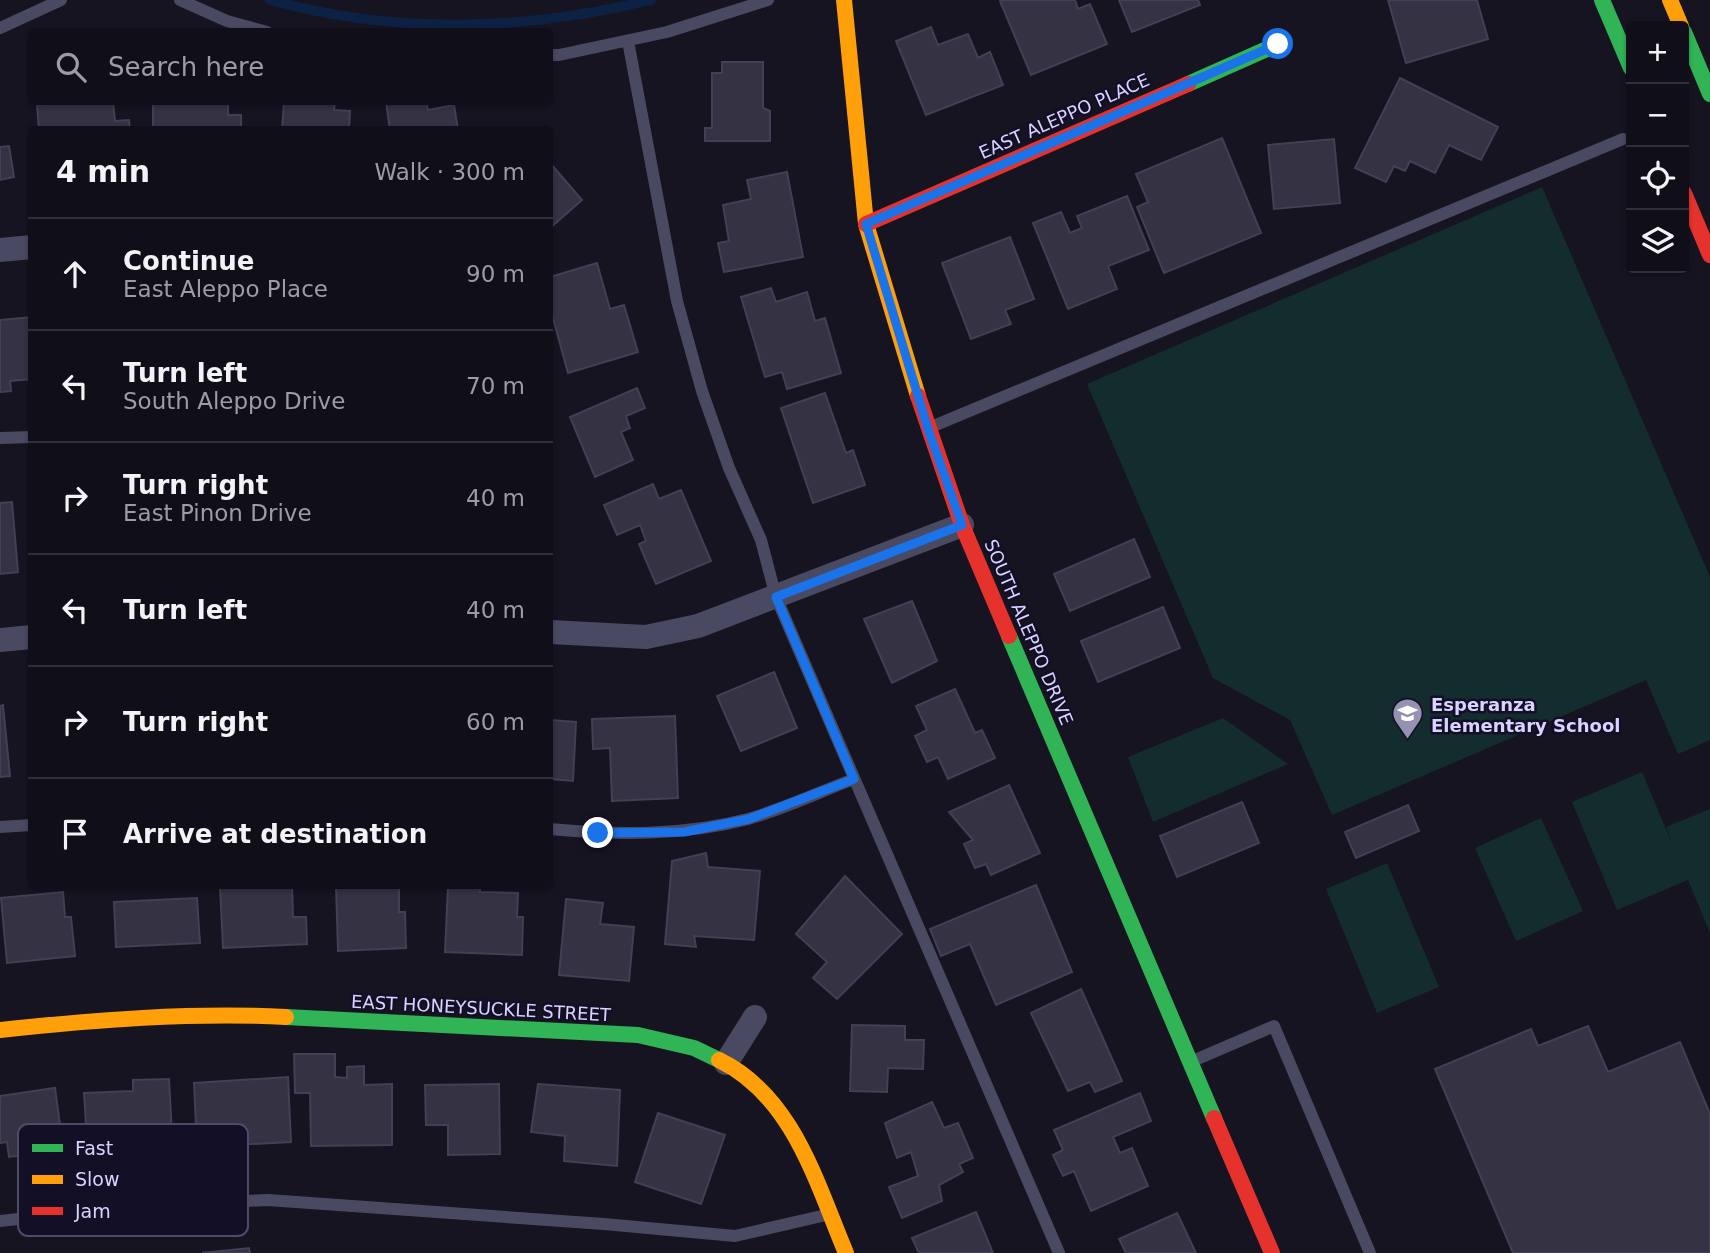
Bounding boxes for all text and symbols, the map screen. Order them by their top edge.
map controls [1626,21,1689,273]
button: + [1626,21,1689,84]
search box [28,28,553,105]
route start [1262,28,1293,59]
icon: search [52,48,90,86]
text: Search here [108,52,264,82]
street label: EAST ALEPPO PLACE [976,69,1152,163]
button: − [1626,84,1689,147]
button: locate [1626,147,1689,210]
text: 4 min [56,154,150,189]
text: Walk · 300 m [374,159,525,185]
button: layers [1626,210,1689,273]
text: Continue [123,246,254,276]
icon: ahead [56,255,94,293]
text: 90 m [466,261,525,287]
text: East Aleppo Place [123,276,328,302]
text: Turn left [123,358,247,388]
icon: left [56,367,94,405]
text: 70 m [466,373,525,399]
text: South Aleppo Drive [123,388,345,414]
text: Turn right [123,470,268,500]
icon: right [56,479,94,517]
text: 40 m [466,485,525,511]
text: East Pinon Drive [123,500,312,526]
street label: SOUTH ALEPPO DRIVE [980,536,1078,728]
icon: left [56,591,94,629]
text: Turn left [123,595,247,625]
text: 40 m [466,597,525,623]
place label: Esperanza Elementary School [1431,694,1620,736]
school or university icon: Esperanza Elementary School [1391,697,1425,741]
icon: right [56,703,94,741]
text: Turn right [123,707,268,737]
text: 60 m [466,709,525,735]
icon: arrive [56,815,94,853]
route end [582,817,613,848]
text: Arrive at destination [123,819,427,849]
street label: EAST HONEYSUCKLE STREET [351,991,612,1025]
legend [18,1124,248,1236]
text: Fast [75,1137,113,1159]
text: Slow [75,1168,120,1190]
text: Jam [74,1200,111,1222]

